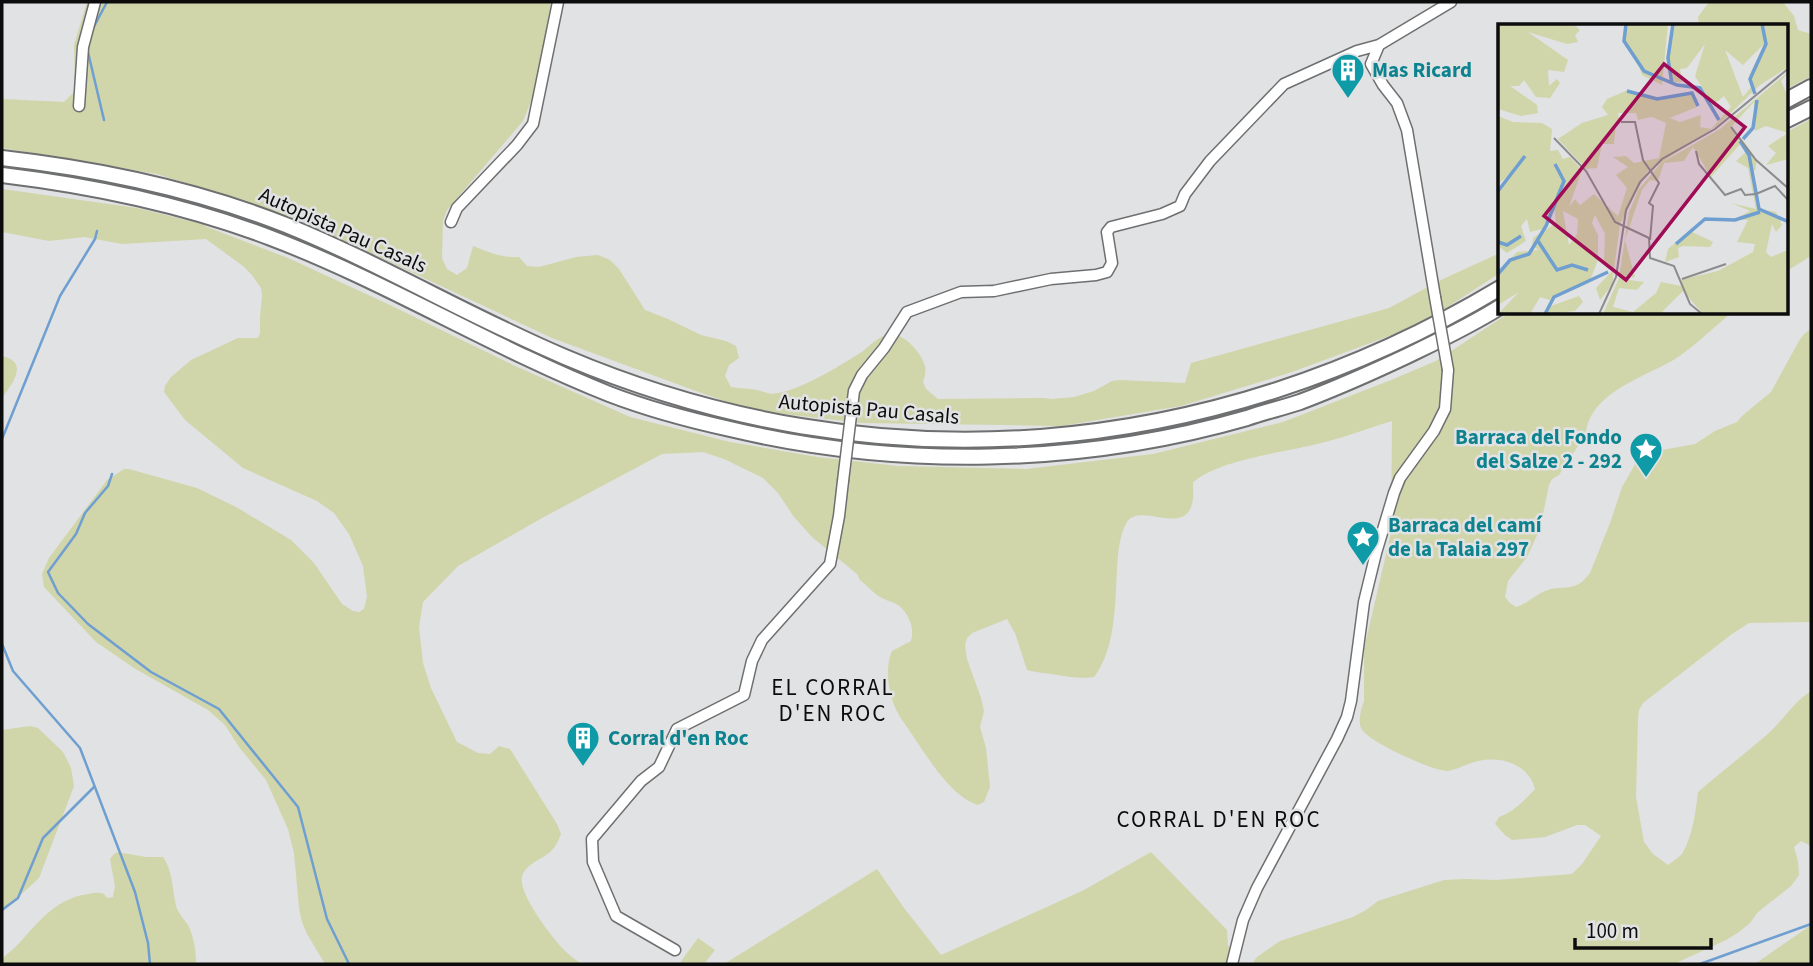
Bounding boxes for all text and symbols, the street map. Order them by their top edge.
inset map [1498,24,1788,315]
building icon: Mas Ricard [1329,51,1367,100]
place label: Mas Ricard [1372,55,1472,85]
street label: Autopista Pau Casals [254,180,432,281]
street label: Autopista Pau Casals [778,386,961,432]
place label: Barraca del Fondo del Salze 2 - 292 [1455,422,1622,476]
place icon: Barraca del Fondo del Salze 2 - 292 [1627,430,1665,479]
place label: Barraca del camí de la Talaia 297 [1388,510,1543,564]
place icon: Barraca del camí de la Talaia 297 [1344,518,1382,567]
district label: EL CORRAL D'EN ROC [771,671,895,730]
building icon: Corral d'en Roc [564,719,602,768]
place label: Corral d'en Roc [608,723,749,753]
district label: CORRAL D'EN ROC [1116,803,1322,836]
scale bar [1575,906,1712,950]
text: 100 m [1586,916,1639,946]

